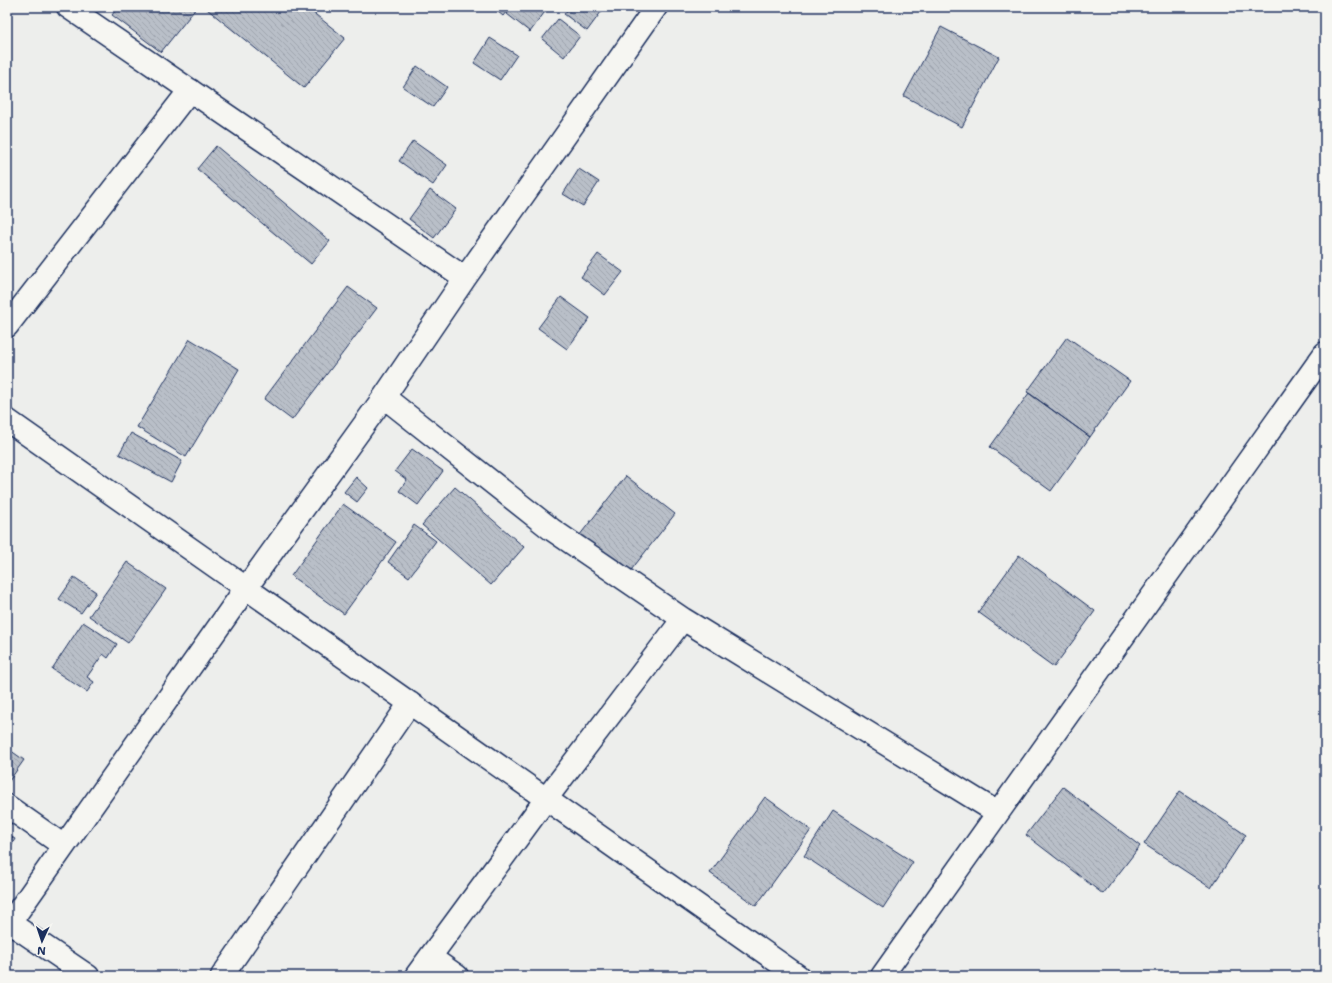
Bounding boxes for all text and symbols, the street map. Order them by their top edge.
north arrow [22,921,62,961]
text: N [36,943,46,958]

